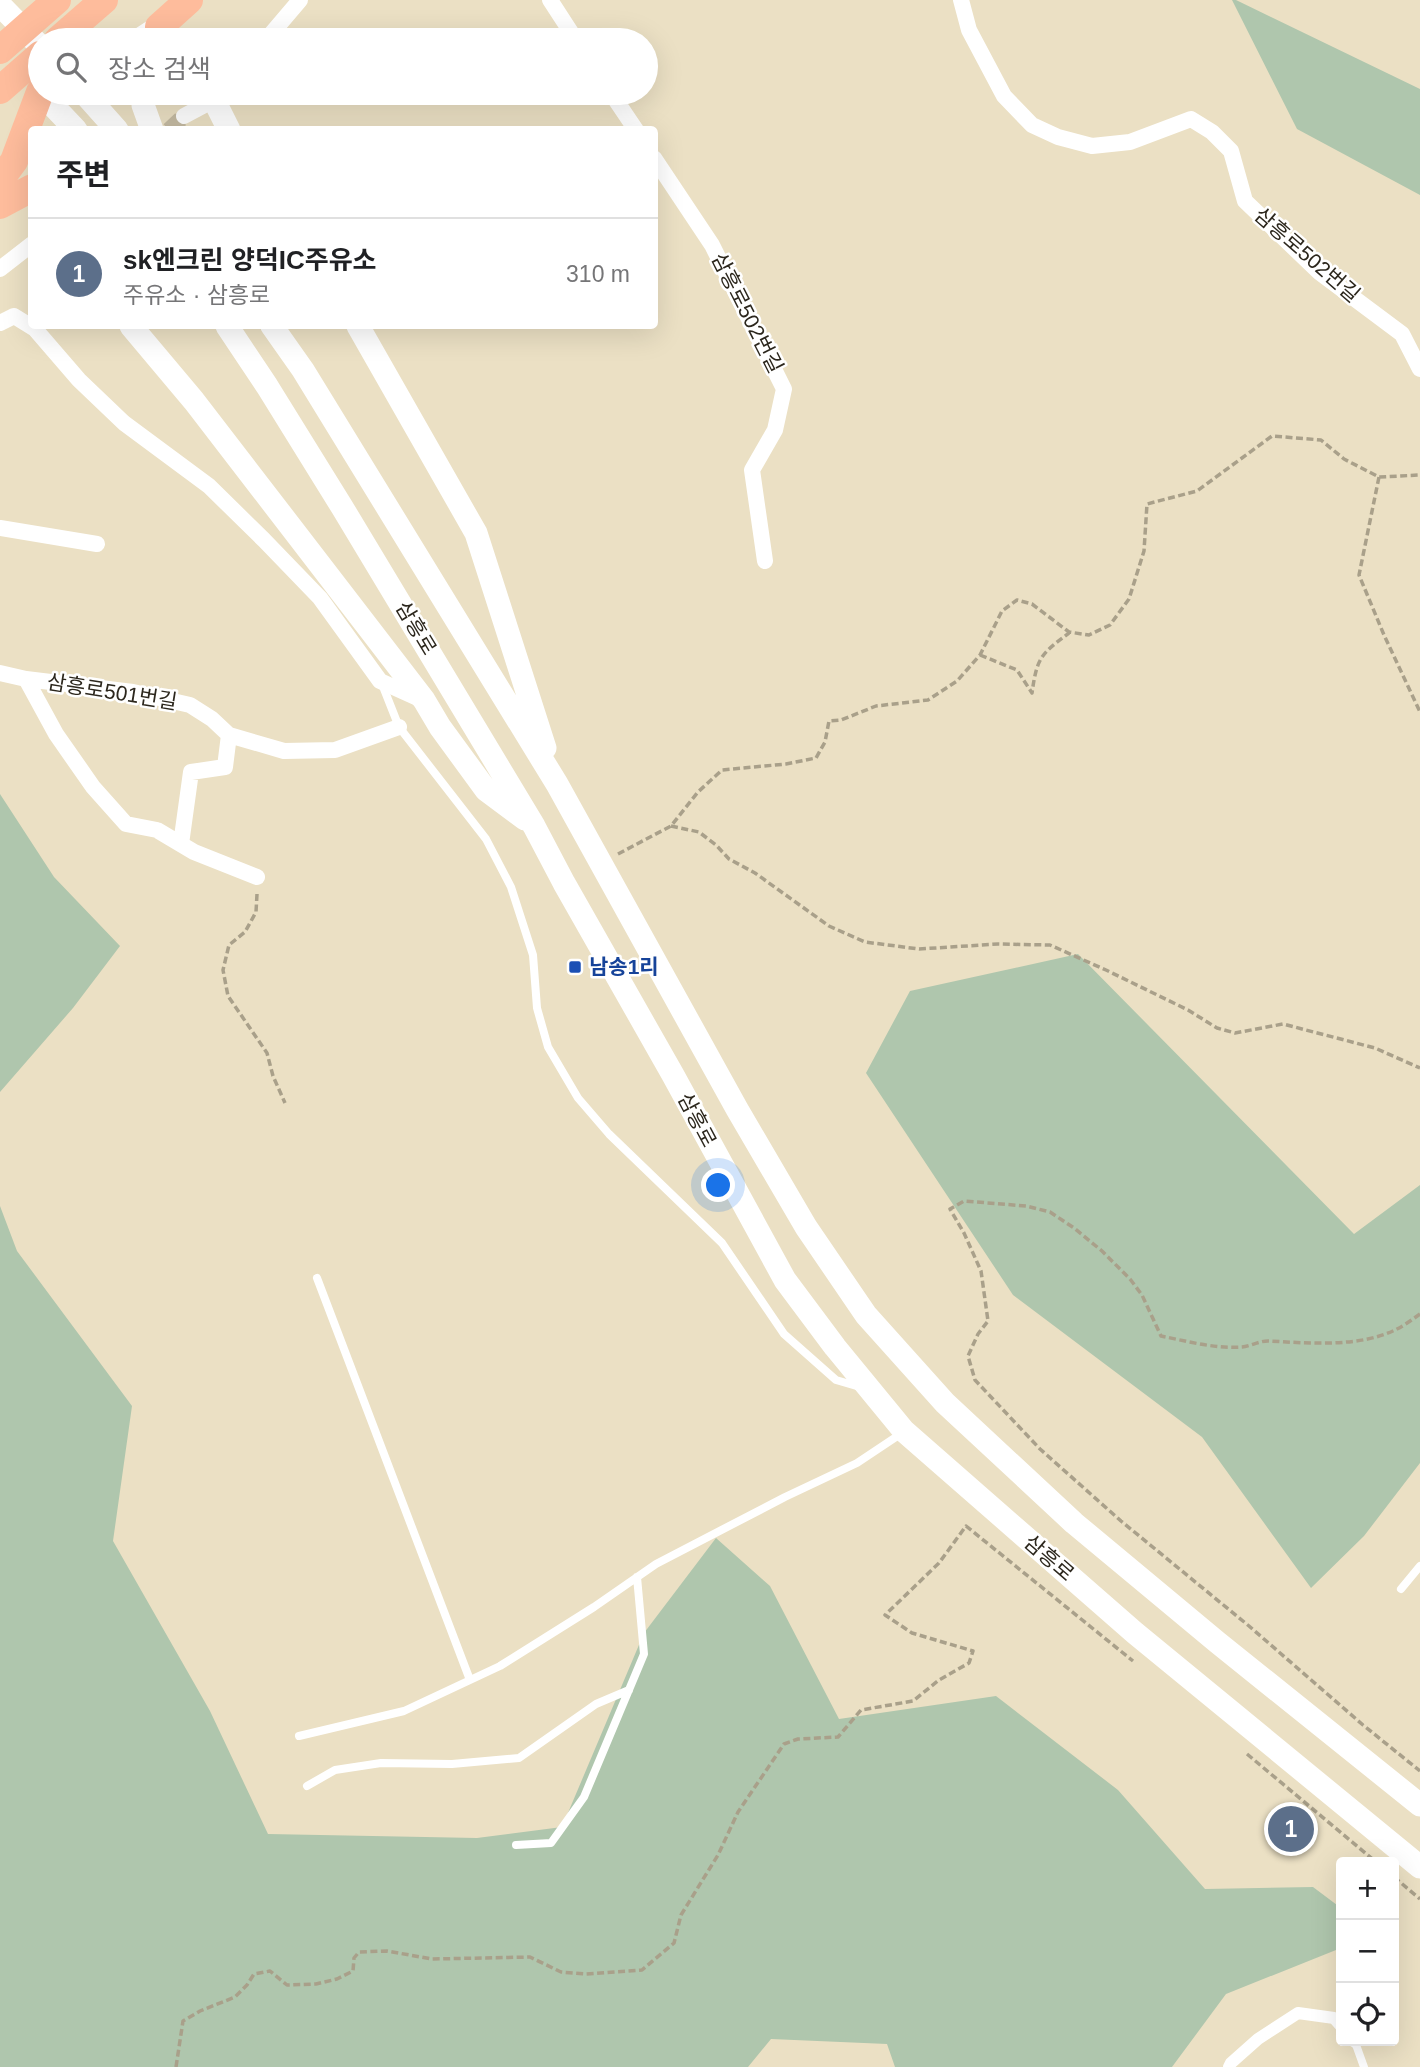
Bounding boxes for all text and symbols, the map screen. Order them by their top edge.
search box [28,28,658,105]
icon: search [52,48,90,86]
text: 장소 검색 [108,54,211,84]
text: 주변 [56,158,111,191]
street label: 삼흥로502번길 [1250,203,1365,306]
text: sk엔크린 양덕IC주유소 [123,245,377,275]
street label: 삼흥로502번길 [707,249,788,377]
text: 1 [73,261,85,287]
text: 310 m [566,261,630,287]
text: 주유소 · 삼흥로 [123,282,270,308]
street label: 삼흥로 [392,597,441,659]
street label: 삼흥로501번길 [45,670,179,713]
place label: 남송1리 [589,955,659,978]
marker: 남송1리 [567,959,583,975]
street label: 삼흥로 [674,1089,721,1151]
your location [701,1168,735,1202]
street label: 삼흥로 [1020,1530,1079,1585]
pin: 1 [1268,1803,1314,1855]
map controls [1336,1857,1399,2046]
button: + [1336,1857,1399,1920]
button: − [1336,1920,1399,1983]
button: locate [1336,1983,1399,2046]

